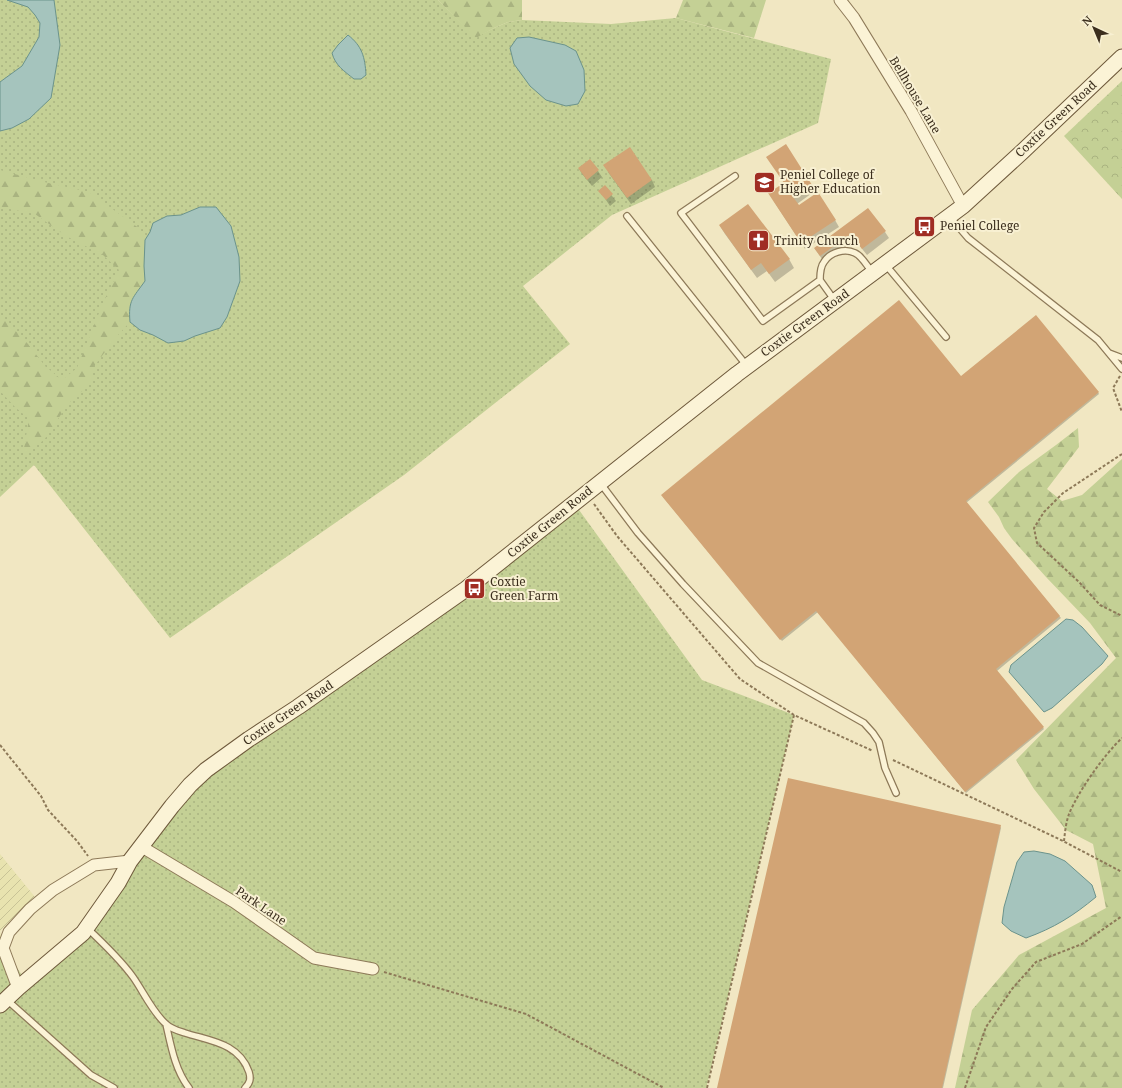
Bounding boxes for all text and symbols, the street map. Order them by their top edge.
north arrow [1074,8,1114,48]
text: N [1078,12,1095,29]
street label: Bellhouse Lane [886,53,945,137]
street label: Coxtie Green Road [1011,76,1101,161]
place label: Peniel College of Higher Education [780,166,881,197]
school or university icon: Peniel College of Higher Education [751,169,777,195]
bus stop icon: Peniel College [912,213,938,239]
place label: Peniel College [940,217,1020,234]
church icon: Trinity Church [746,228,772,254]
place label: Trinity Church [774,232,859,249]
street label: Coxtie Green Road [757,284,853,361]
street label: Coxtie Green Road [503,481,597,561]
place label: Coxtie Green Farm [490,573,558,604]
bus stop icon: Coxtie Green Farm [462,576,488,602]
street label: Coxtie Green Road [239,676,337,749]
street label: Park Lane [232,882,290,929]

